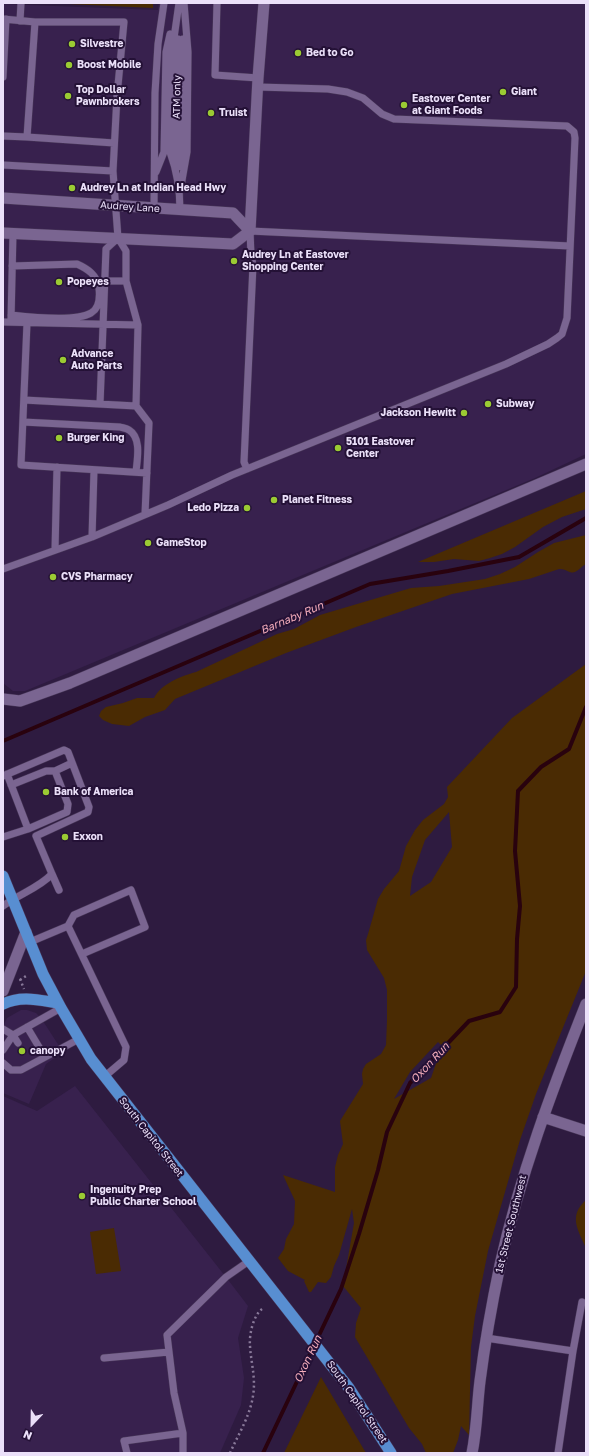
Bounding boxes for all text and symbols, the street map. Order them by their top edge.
place label: Silvestre [80,38,123,50]
marker: Silvestre [67,39,77,49]
place label: Bed to Go [306,47,353,59]
marker: Bed to Go [293,48,303,58]
place label: Boost Mobile [77,59,141,71]
marker: Boost Mobile [64,60,74,70]
street label: ATM only [171,75,183,119]
place label: Top Dollar Pawnbrokers [76,84,139,108]
place label: Giant [511,86,537,98]
marker: Giant [498,87,508,97]
marker: Top Dollar Pawnbrokers [63,91,73,101]
place label: Eastover Center at Giant Foods [412,93,490,116]
marker: Eastover Center at Giant Foods [399,100,409,110]
place label: Truist [219,107,247,119]
marker: Truist [206,108,216,118]
place label: Audrey Ln at Indian Head Hwy [80,182,226,194]
marker: Audrey Ln at Indian Head Hwy [67,183,77,193]
street label: Audrey Lane [100,199,160,215]
place label: Audrey Ln at Eastover Shopping Center [242,249,349,272]
marker: Audrey Ln at Eastover Shopping Center [229,256,239,266]
place label: Popeyes [67,276,109,288]
marker: Popeyes [54,277,64,287]
place label: Advance Auto Parts [71,348,122,372]
marker: Advance Auto Parts [58,355,68,365]
place label: Subway [496,398,534,410]
marker: Subway [483,399,493,409]
place label: Jackson Hewitt [380,407,456,419]
marker: Jackson Hewitt [459,408,469,418]
place label: Burger King [67,432,124,444]
marker: Burger King [54,433,64,443]
place label: 5101 Eastover Center [346,436,414,460]
marker: 5101 Eastover Center [333,443,343,453]
place label: Planet Fitness [282,494,352,506]
marker: Planet Fitness [269,495,279,505]
place label: Ledo Pizza [187,502,239,514]
marker: Ledo Pizza [242,503,252,513]
place label: GameStop [156,537,207,549]
marker: GameStop [143,538,153,548]
place label: CVS Pharmacy [61,571,133,583]
marker: CVS Pharmacy [48,572,58,582]
water label: Barnaby Run [259,599,325,637]
place label: Bank of America [54,786,133,798]
marker: Bank of America [41,787,51,797]
place label: Exxon [73,831,103,843]
marker: Exxon [60,832,70,842]
water label: Oxon Run [408,1040,452,1086]
place label: canopy [30,1045,66,1057]
marker: canopy [17,1046,27,1056]
street label: South Capitol Street [116,1095,186,1179]
street label: 1st Street Southwest [493,1174,529,1274]
place label: Ingenuity Prep Public Charter School [90,1184,196,1208]
marker: Ingenuity Prep Public Charter School [77,1191,87,1201]
water label: Oxon Run [291,1333,325,1385]
street label: South Capitol Street [324,1359,390,1445]
north arrow [12,1404,52,1444]
text: N [21,1428,34,1443]

